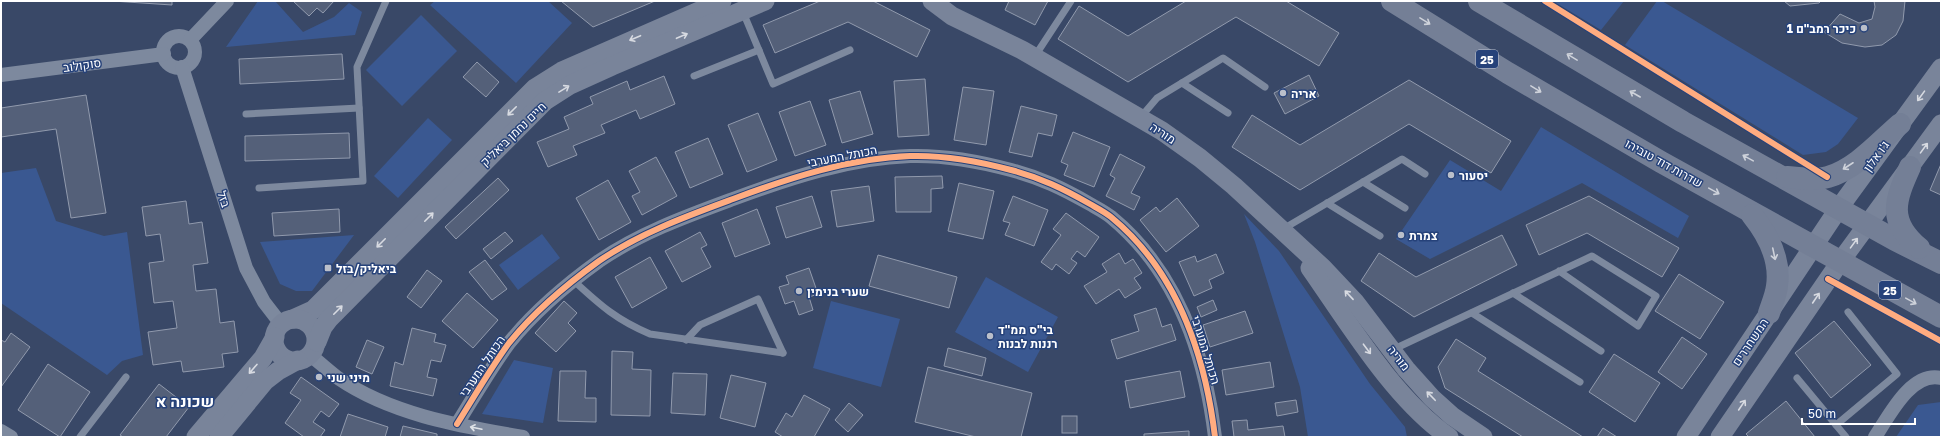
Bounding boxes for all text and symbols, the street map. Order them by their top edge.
one-way arrow [1419,18,1431,26]
place label: כיכר רמב"ם 1 [1787,21,1856,36]
marker: כיכר רמב"ם 1 [1859,23,1869,33]
one-way arrow [676,32,688,39]
one-way arrow [629,35,641,43]
road number: 25 [1476,50,1498,68]
one-way arrow [1566,53,1578,61]
street label: סוקולוב [62,55,102,75]
one-way arrow [558,85,569,94]
one-way arrow [1530,85,1541,93]
place label: אריה [1291,86,1317,101]
marker: אריה [1278,88,1288,98]
one-way arrow [1629,89,1641,97]
one-way arrow [1916,90,1925,101]
street label: חיים נחמן ביאליק [477,99,549,169]
one-way arrow [507,106,517,115]
street label: מוריה [1147,119,1179,147]
street label: שדרות דוד טוביהו [1623,136,1705,190]
street label: ג'ו אלון [1860,137,1892,174]
street label: הכותל המערבי [806,142,878,170]
one-way arrow [1919,142,1928,153]
one-way arrow [1743,153,1755,161]
one-way arrow [1843,162,1854,171]
place label: יסעור [1459,168,1488,183]
marker: יסעור [1446,170,1456,180]
one-way arrow [1708,188,1720,195]
street label: בזל [214,189,234,210]
one-way arrow [424,212,434,222]
place label: צמרת [1409,228,1438,243]
marker: צמרת [1396,230,1406,240]
one-way arrow [376,238,386,248]
one-way arrow [1850,238,1858,249]
one-way arrow [1771,247,1779,260]
place label: ביאליק/בזל [336,261,397,276]
marker: ביאליק/בזל [323,263,333,273]
road number: 25 [1879,281,1901,299]
place label: שערי בנימין [807,284,869,299]
marker: שערי בנימין [794,286,804,296]
one-way arrow [1344,290,1354,300]
one-way arrow [1812,292,1820,303]
one-way arrow [1905,298,1917,305]
one-way arrow [333,305,343,315]
street label: הכותל המערבי [1188,314,1224,386]
street label: המשחררים [1729,315,1771,369]
place label: בי"ס ממ"ד רננות לבנות [998,322,1057,351]
marker: בי"ס ממ"ד רננות לבנות [985,331,995,341]
street label: הכותל המערבי [456,332,508,400]
street label: מוריה [1385,342,1413,374]
one-way arrow [1363,343,1372,354]
one-way arrow [248,364,257,374]
place label: מיני שני [327,370,370,385]
marker: מיני שני [314,372,324,382]
district label: שכונה א [156,391,214,411]
one-way arrow [1426,391,1436,401]
one-way arrow [1738,400,1746,411]
scale bar [1802,400,1915,426]
text: 50 m [1808,406,1836,421]
one-way arrow [470,424,483,432]

